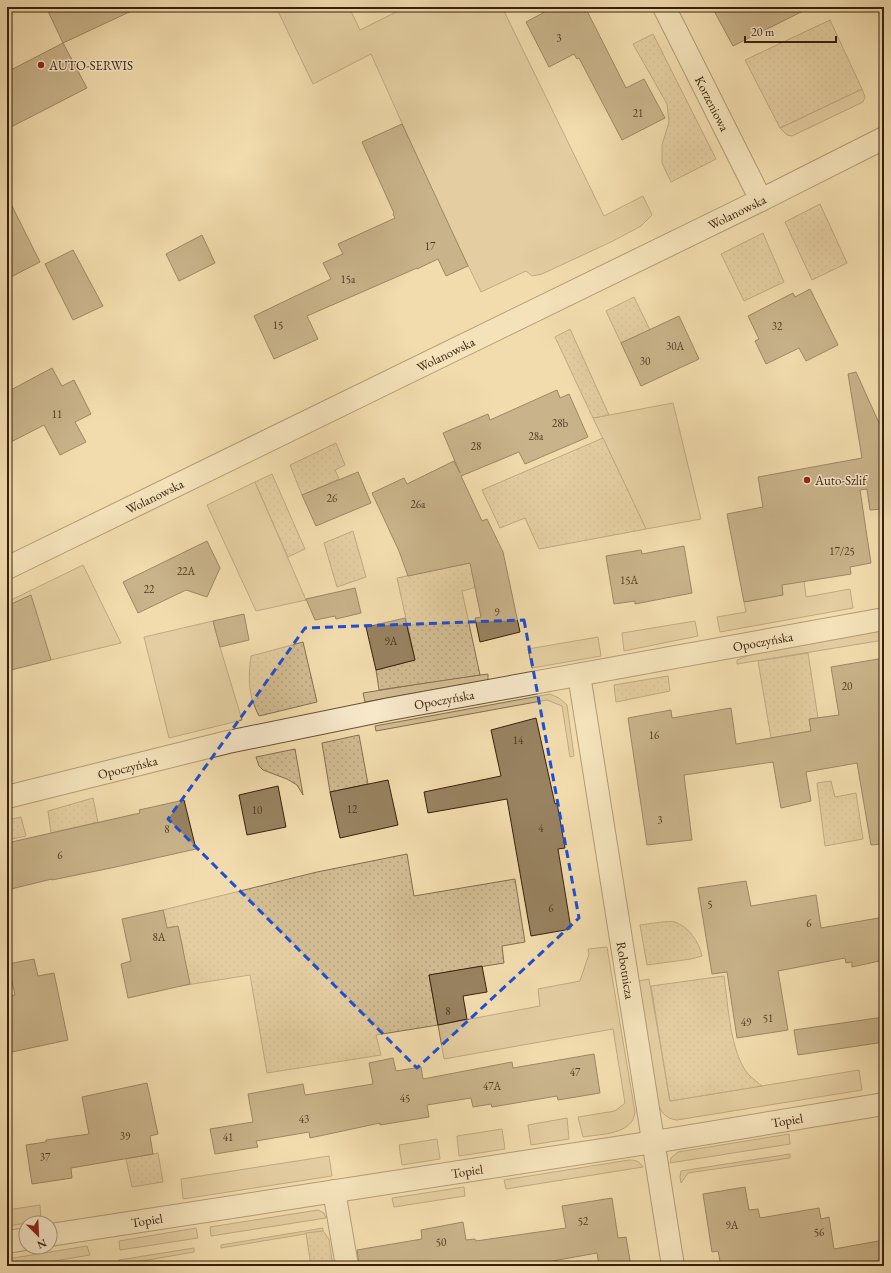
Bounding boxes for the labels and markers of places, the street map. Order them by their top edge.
place label: AUTO-SERWIS [48,57,133,74]
marker: AUTO-SERWIS [36,60,46,70]
place label: Auto-Szlif [814,472,868,489]
marker: Auto-Szlif [802,475,812,485]

